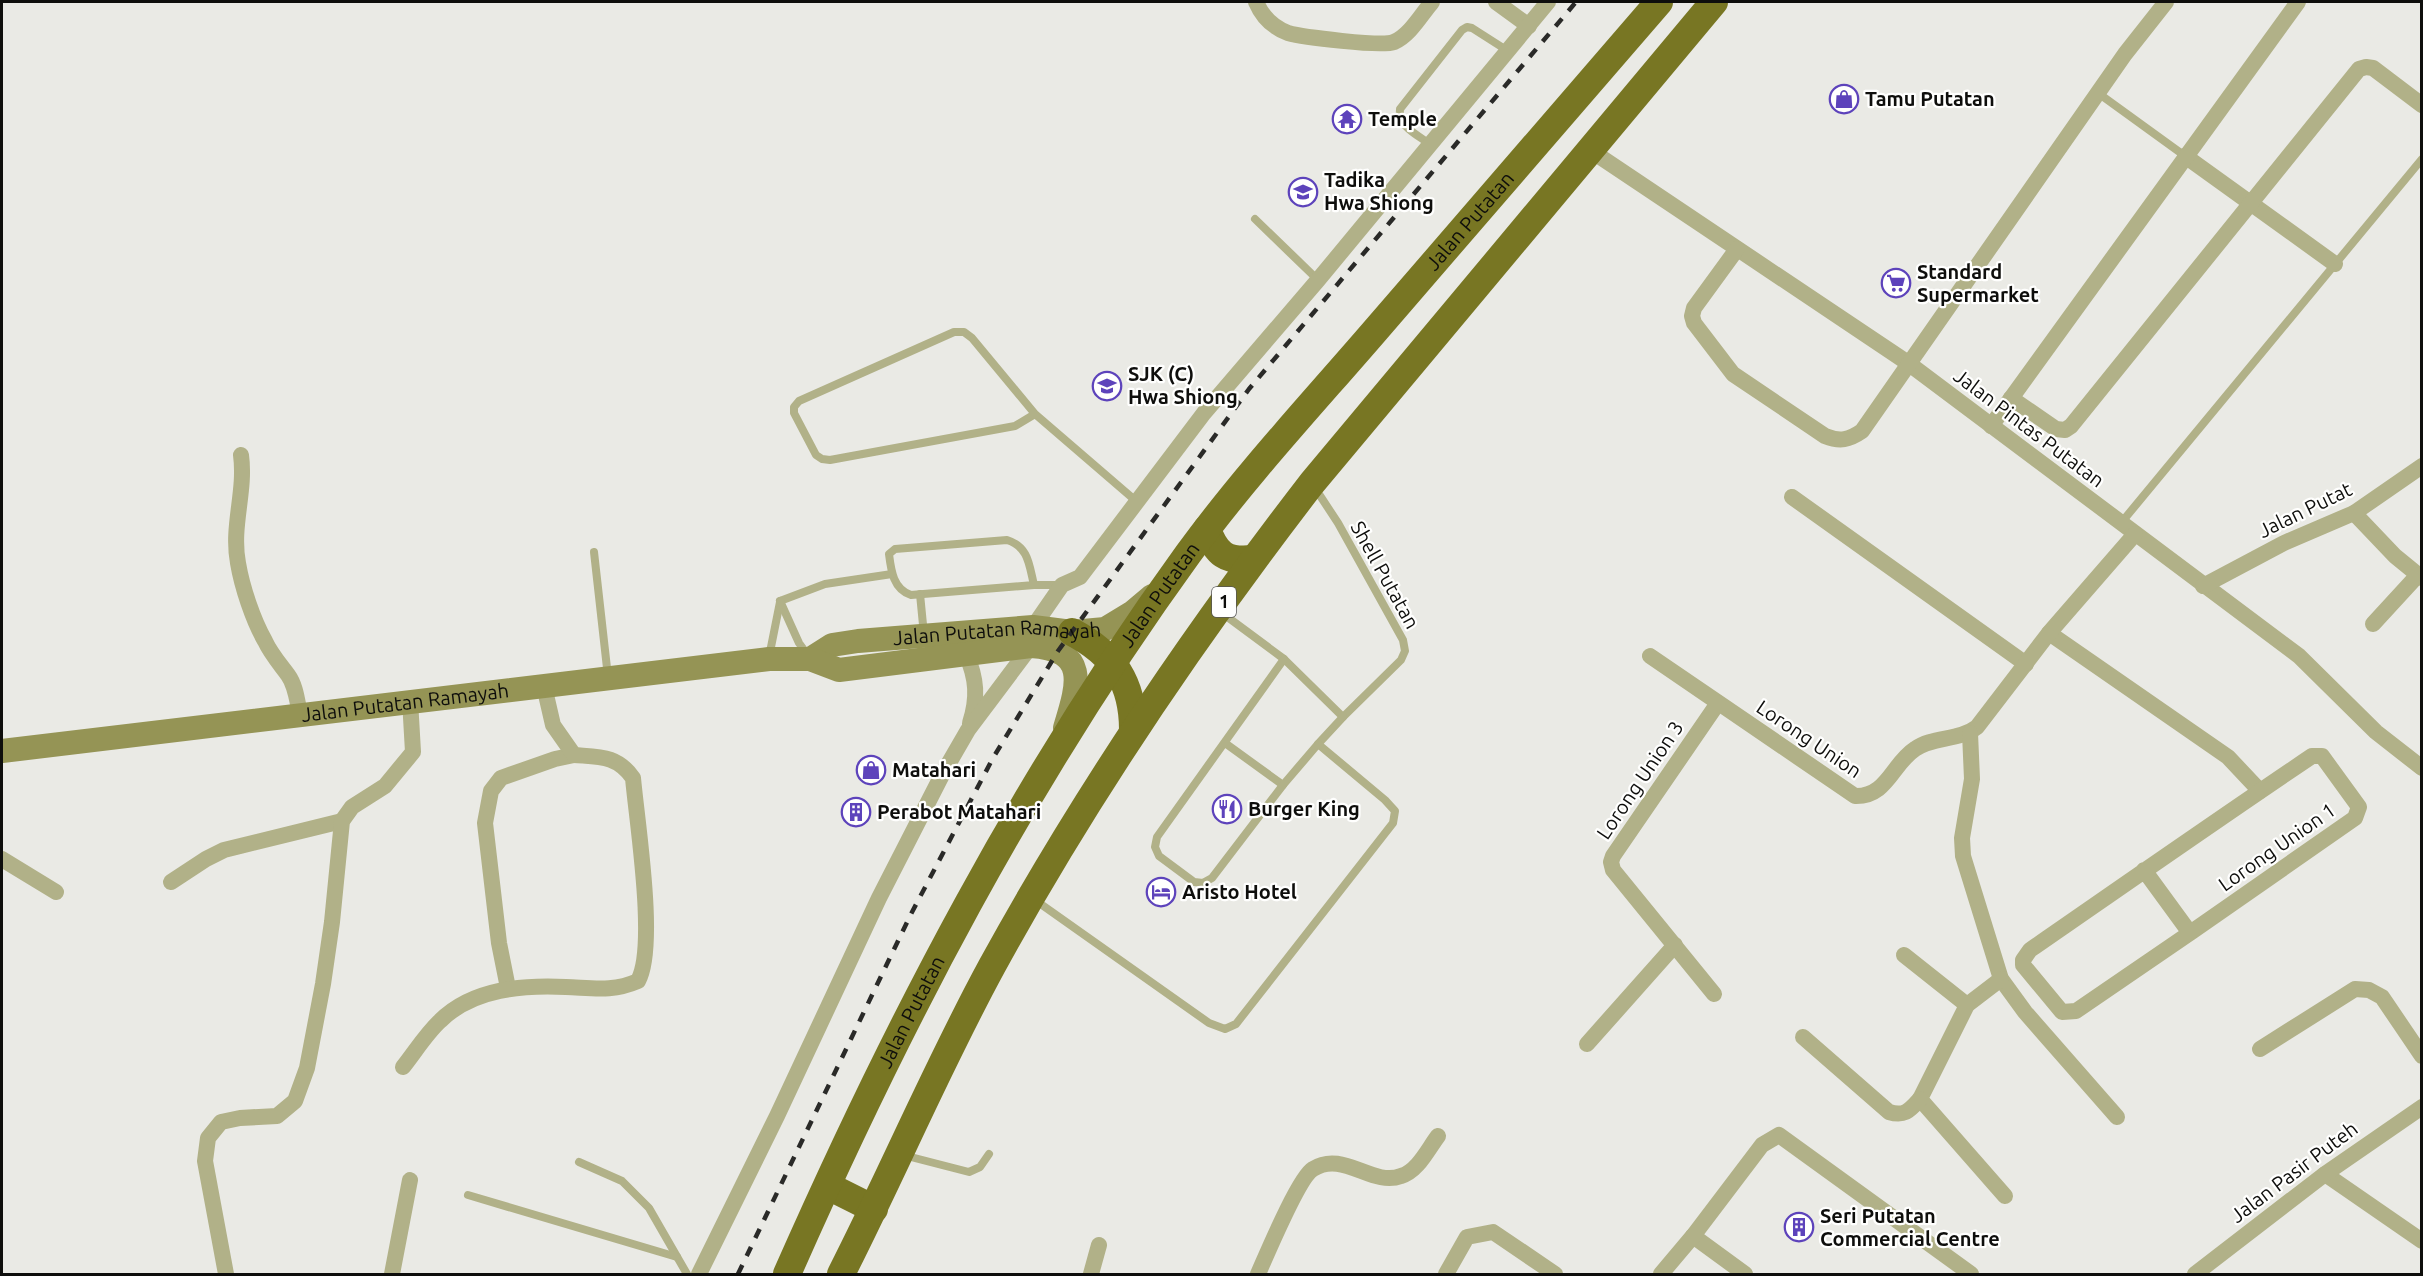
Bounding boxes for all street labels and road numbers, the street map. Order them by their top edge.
street label: Jalan Putatan [1421,167,1518,275]
street label: Jalan Pintas Putatan [1950,364,2109,492]
street label: Jalan Putat [2254,477,2355,542]
street label: Shell Putatan [1347,517,1424,632]
street label: Jalan Putatan [1115,537,1204,651]
road number: 1 [1212,587,1236,617]
street label: Jalan Putatan Ramayah [892,615,1102,649]
street label: Jalan Putatan Ramayah [300,678,510,726]
street label: Lorong Union [1752,695,1866,782]
street label: Lorong Union 3 [1592,716,1688,843]
street label: Lorong Union 1 [2214,798,2340,895]
street label: Jalan Putatan [873,952,949,1072]
street label: Jalan Pasir Puteh [2226,1116,2362,1227]

